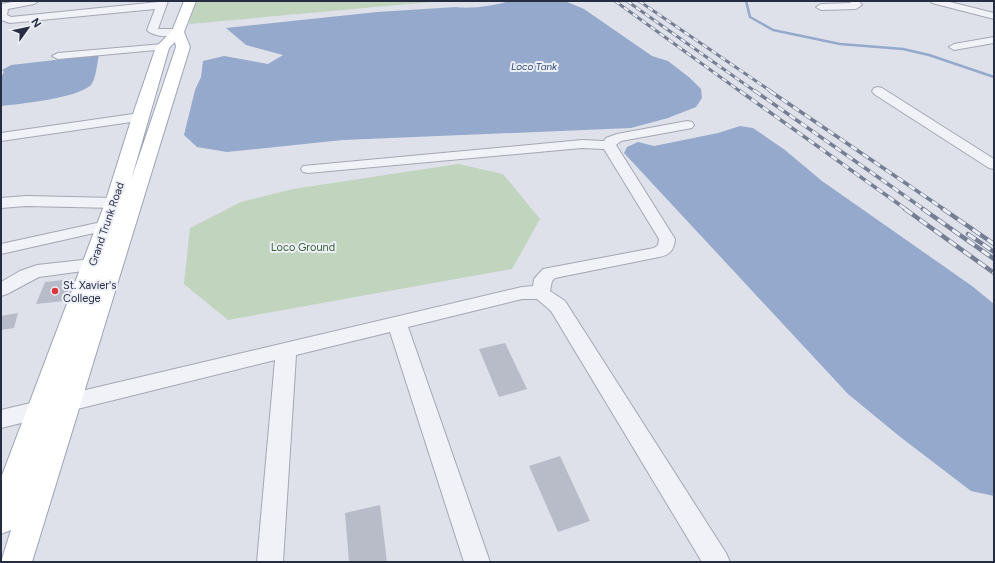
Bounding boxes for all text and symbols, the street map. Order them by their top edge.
north arrow [8,8,48,48]
text: N [28,16,44,30]
water label: Loco Tank [511,60,558,73]
street label: Grand Trunk Road [86,180,127,268]
park label: Loco Ground [271,241,335,254]
place label: St. Xavier's College [63,279,116,305]
marker: St. Xavier's College [50,286,60,296]

